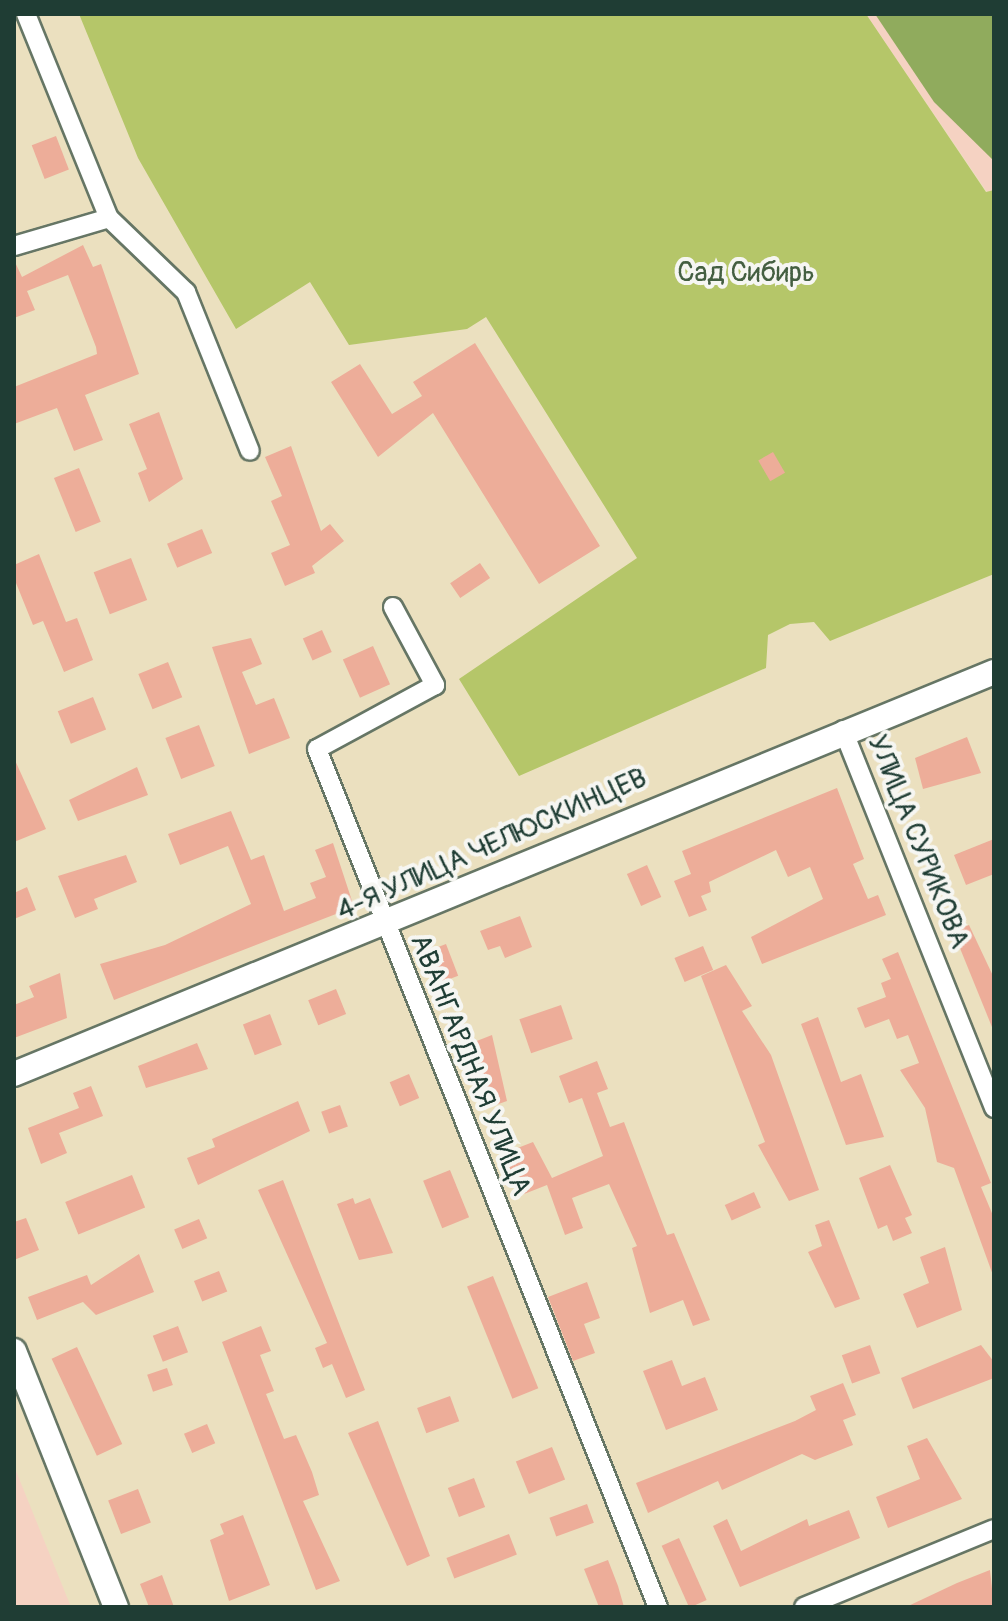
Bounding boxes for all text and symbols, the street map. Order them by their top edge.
park label: Сад Сибирь [677,256,815,290]
street label: УЛИЦА СУРИКОВА [860,730,976,954]
street label: 4-Я УЛИЦА ЧЕЛЮСКИНЦЕВ [332,761,652,929]
street label: АВАНГАРДНАЯ УЛИЦА [402,929,538,1201]

